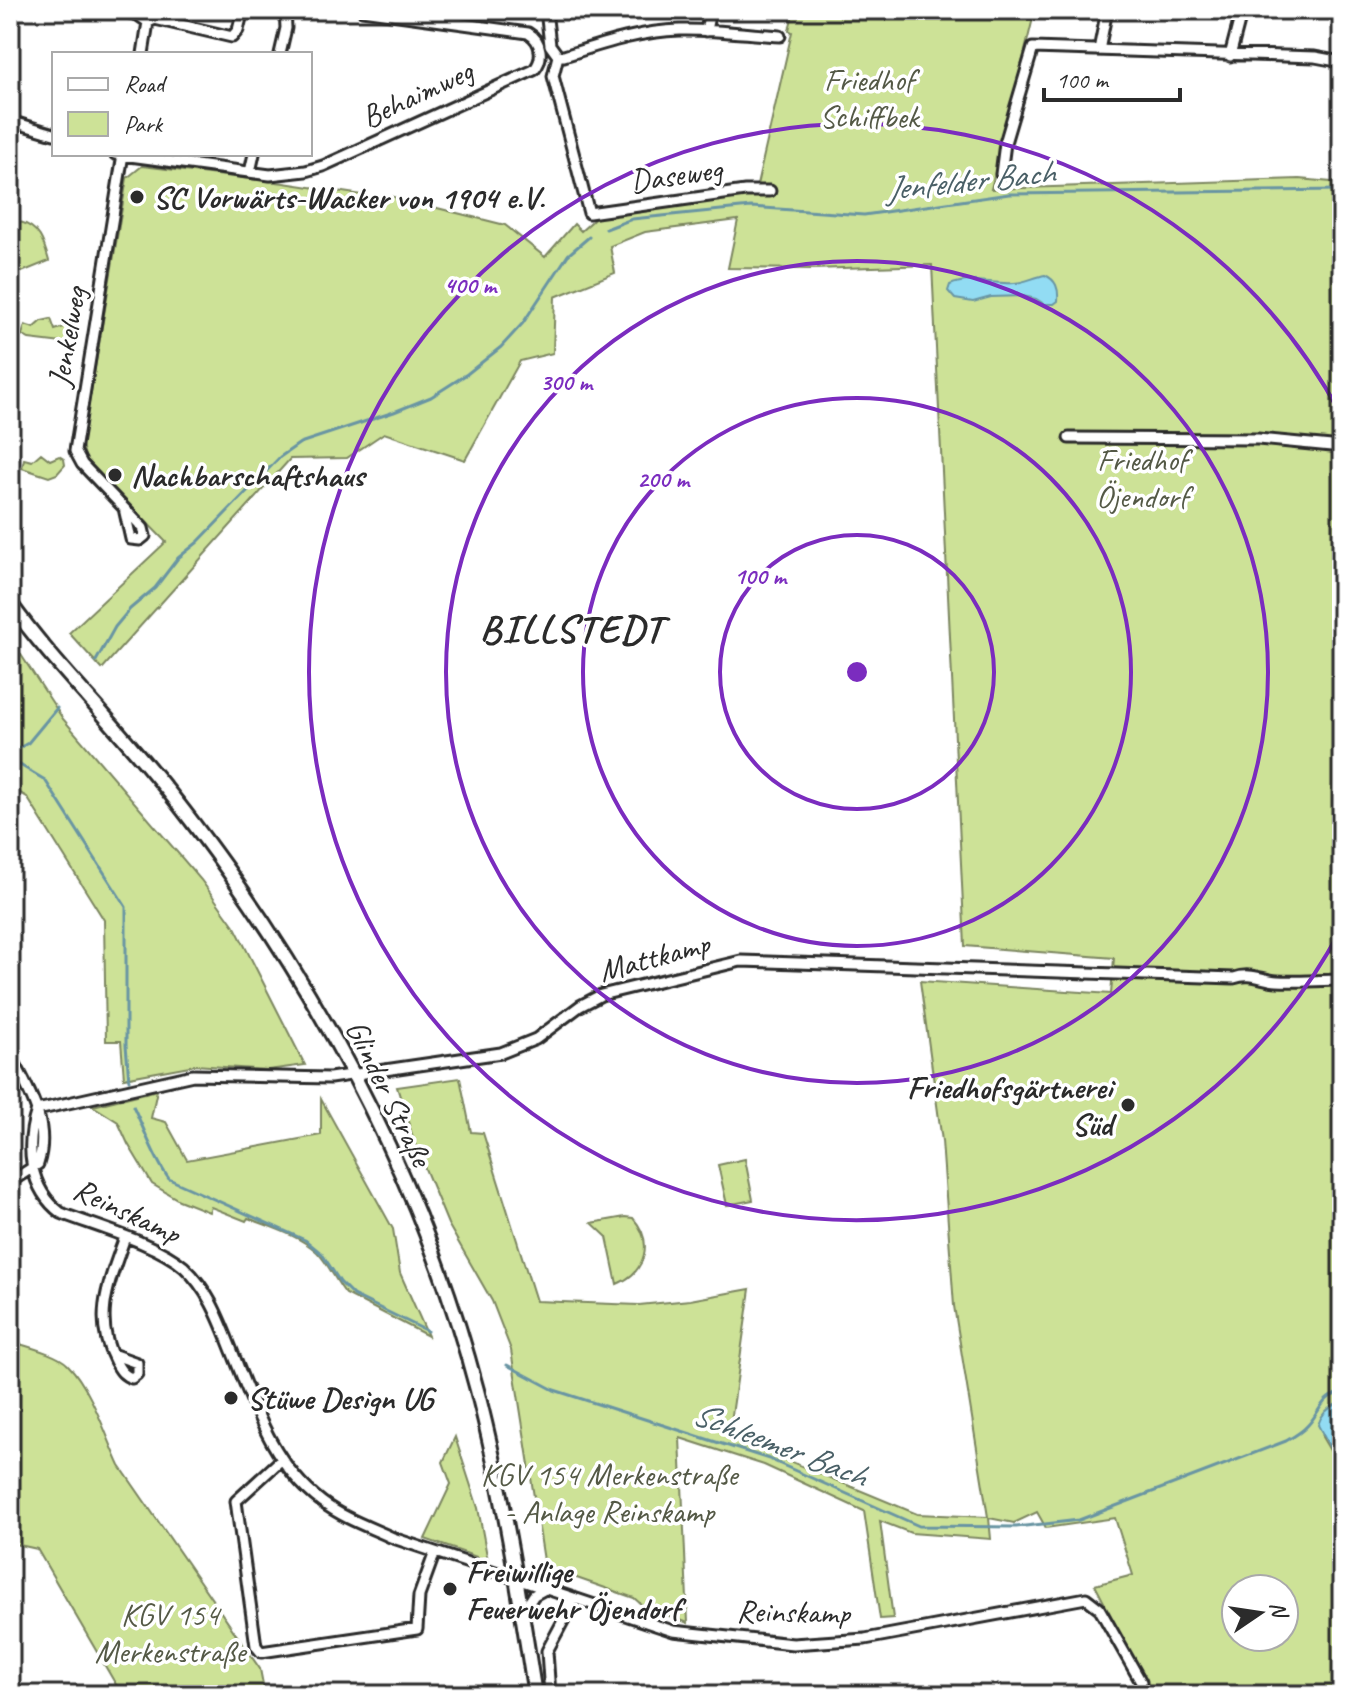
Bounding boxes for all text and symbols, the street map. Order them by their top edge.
street label: Behaimweg [355,50,481,138]
legend [52,52,312,156]
scale bar [1044,52,1180,102]
park label: Friedhof Schiffbek [820,59,921,137]
text: 100 m [1056,65,1110,95]
text: Road [124,69,168,99]
text: Park [124,109,164,139]
street label: Daseweg [628,148,726,202]
water label: Jenfelder Bach [881,150,1058,211]
place label: SC Vorwärts-Wacker von 1904 e.V. [153,177,545,218]
marker: SC Vorwärts-Wacker von 1904 e.V. [128,188,146,206]
text: 400 m [444,270,498,300]
street label: Jenkelweg [38,282,96,392]
text: 300 m [540,367,594,397]
park label: Friedhof Öjendorf [1096,439,1195,517]
place label: Nachbarschaftshaus [131,455,367,496]
text: 200 m [637,464,691,494]
marker: Nachbarschaftshaus [106,466,124,484]
text: 100 m [734,561,788,591]
district label: BILLSTEDT [480,604,671,654]
centre of rings [843,658,871,686]
street label: Mattkamp [594,922,716,991]
street label: Glinder Straße [336,1013,443,1175]
place label: Friedhofsgärtnerei Süd [907,1067,1117,1145]
marker: Friedhofsgärtnerei Süd [1119,1096,1137,1114]
street label: Reinskamp [67,1168,189,1254]
place label: Stüwe Design UG [247,1378,437,1419]
marker: Stüwe Design UG [222,1389,240,1407]
water label: Schleemer Bach [687,1391,875,1498]
park label: KGV 154 Merkenstraße - Anlage Reinskamp [481,1454,740,1532]
place label: Freiwillige Feuerwehr Öjendorf [466,1551,688,1629]
north arrow [1220,1573,1300,1653]
marker: Freiwillige Feuerwehr Öjendorf [441,1580,459,1598]
street label: Reinskamp [736,1591,852,1634]
park label: KGV 154 Merkenstraße [95,1594,248,1672]
text: N [1263,1599,1294,1622]

